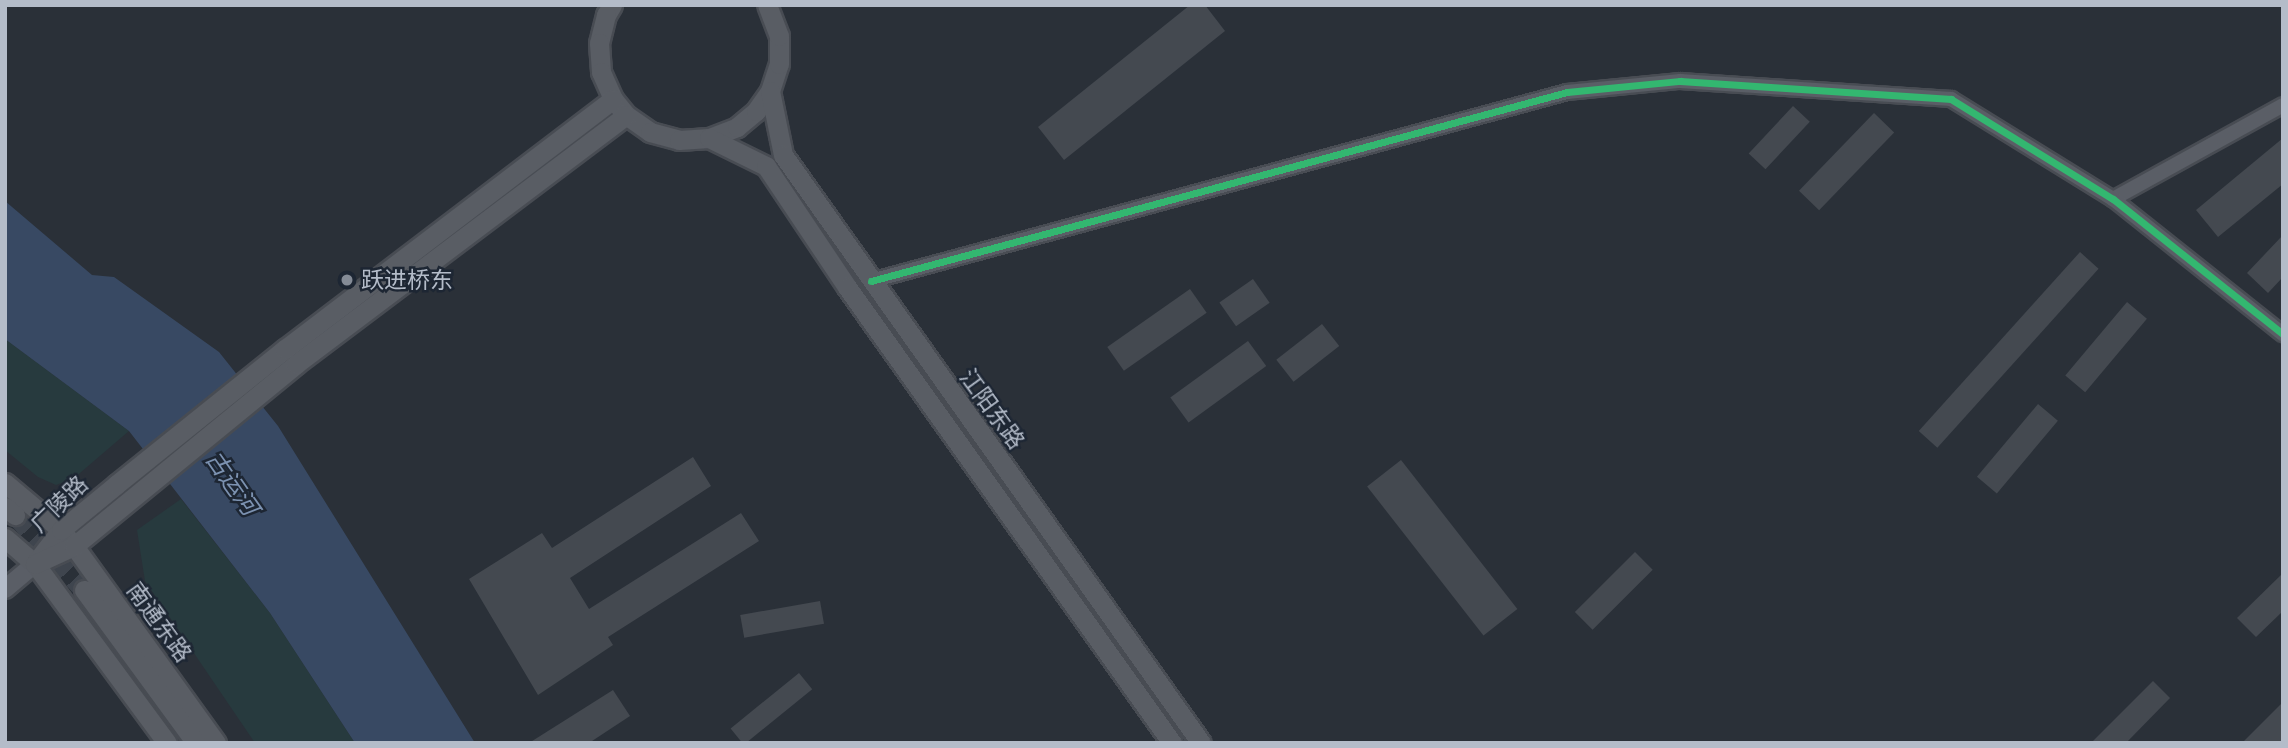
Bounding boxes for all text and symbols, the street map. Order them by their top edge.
place label: 跃进桥东 [361,266,453,294]
marker: 跃进桥东 [339,272,355,288]
street label: 江阳东路 [954,364,1030,454]
water label: 古运河 [200,445,264,521]
street label: 广陵路 [25,470,93,538]
street label: 南通东路 [121,577,197,667]

